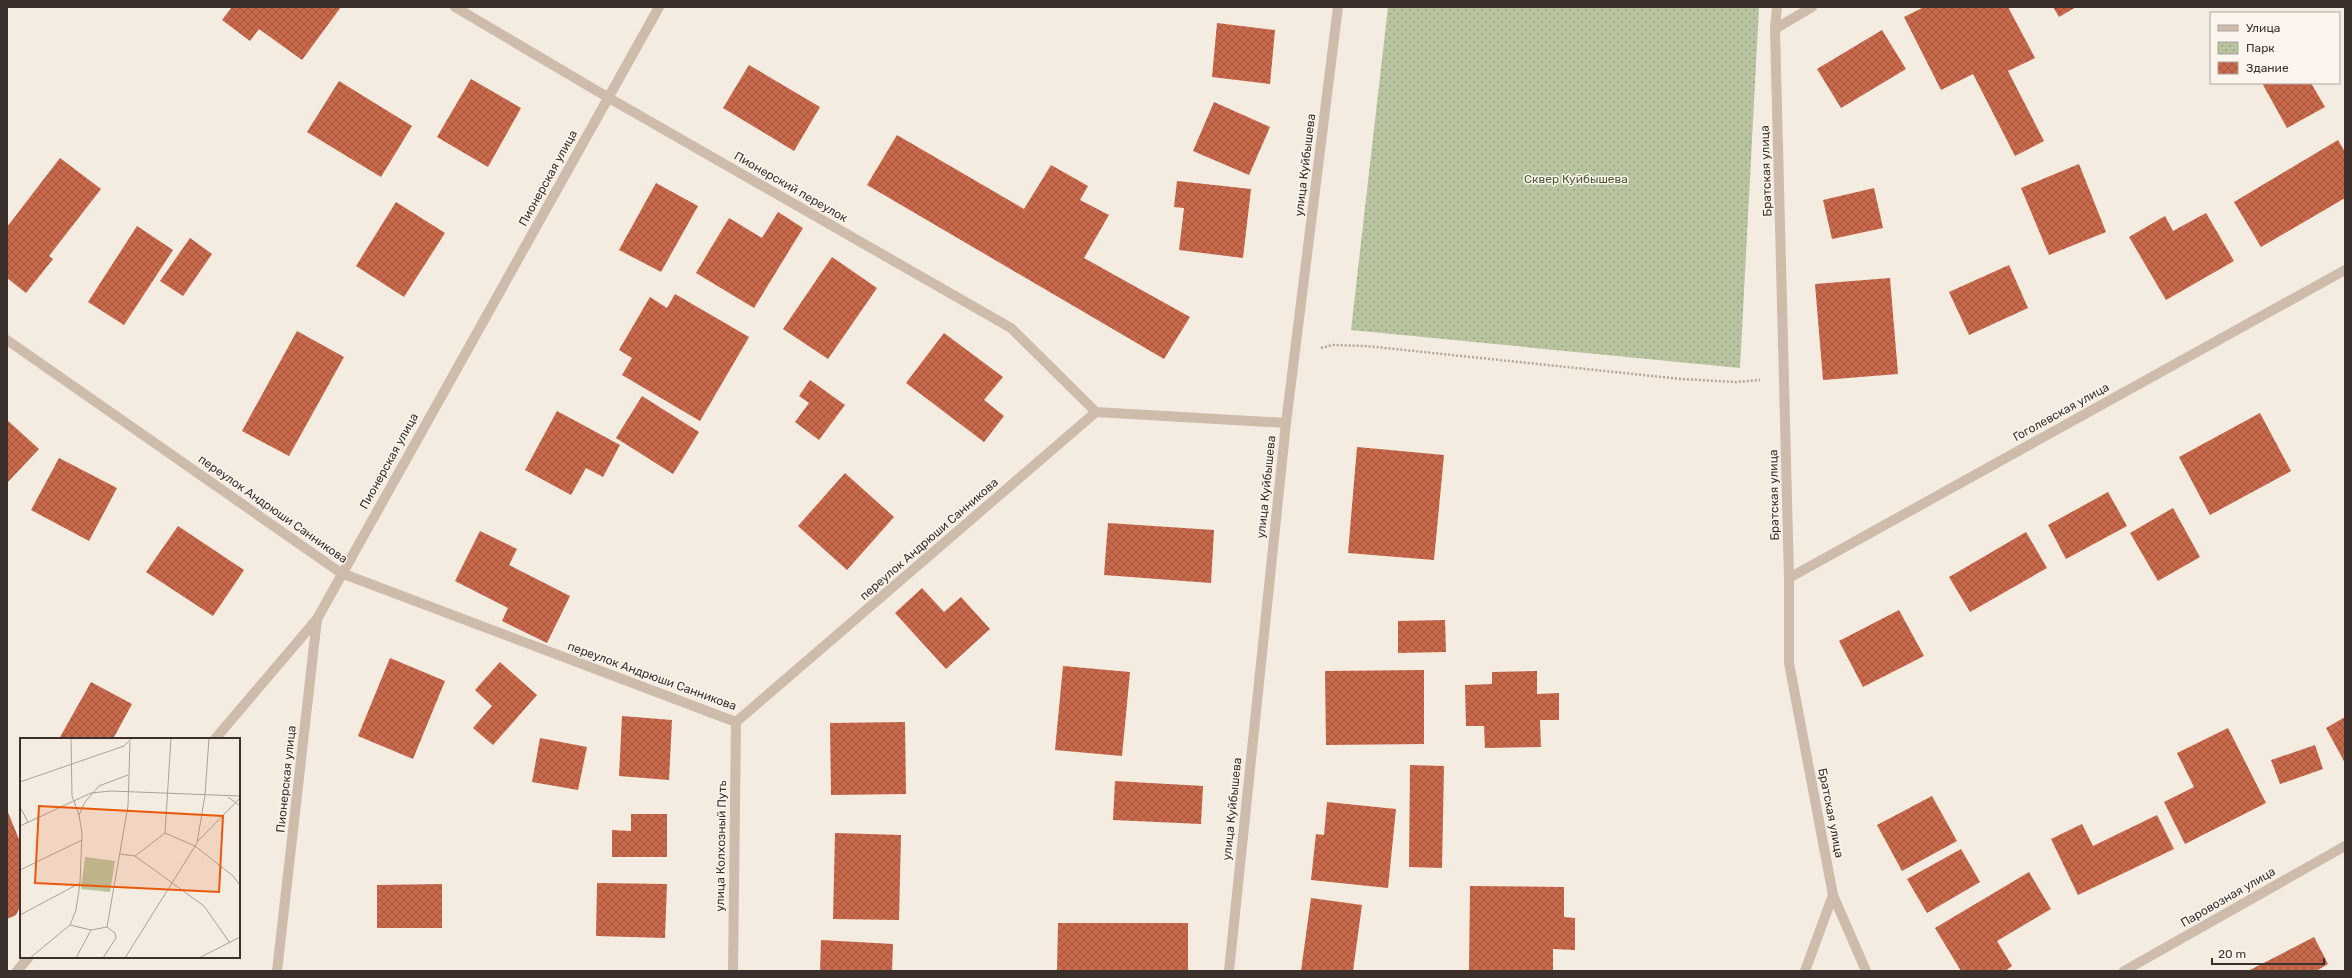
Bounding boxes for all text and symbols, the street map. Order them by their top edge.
legend [2210,12,2340,84]
text: Улица [2246,21,2280,35]
text: Парк [2246,41,2275,55]
text: Здание [2246,61,2289,75]
street label: улица Куйбышева [1292,113,1318,217]
street label: Братская улица [1757,125,1775,217]
street label: Пионерская улица [516,128,580,228]
street label: Пионерский переулок [732,149,851,225]
park label: Сквер Куйбышева [1524,172,1628,186]
street label: Гоголевская улица [2011,380,2111,444]
street label: Пионерская улица [357,411,421,511]
street label: улица Куйбышева [1254,435,1278,539]
street label: Братская улица [1766,449,1782,541]
street label: переулок Андрюши Санникова [196,452,350,566]
street label: переулок Андрюши Санникова [857,475,1001,603]
street label: переулок Андрюши Санникова [566,639,738,713]
street label: Пионерская улица [273,725,299,833]
inset map [20,738,240,958]
street label: улица Куйбышева [1220,757,1244,861]
street label: Братская улица [1815,767,1847,859]
street label: улица Колхозный Путь [713,780,729,912]
street label: Паровозная улица [2178,864,2278,930]
scale bar [2212,940,2324,966]
text: 20 m [2218,947,2246,961]

